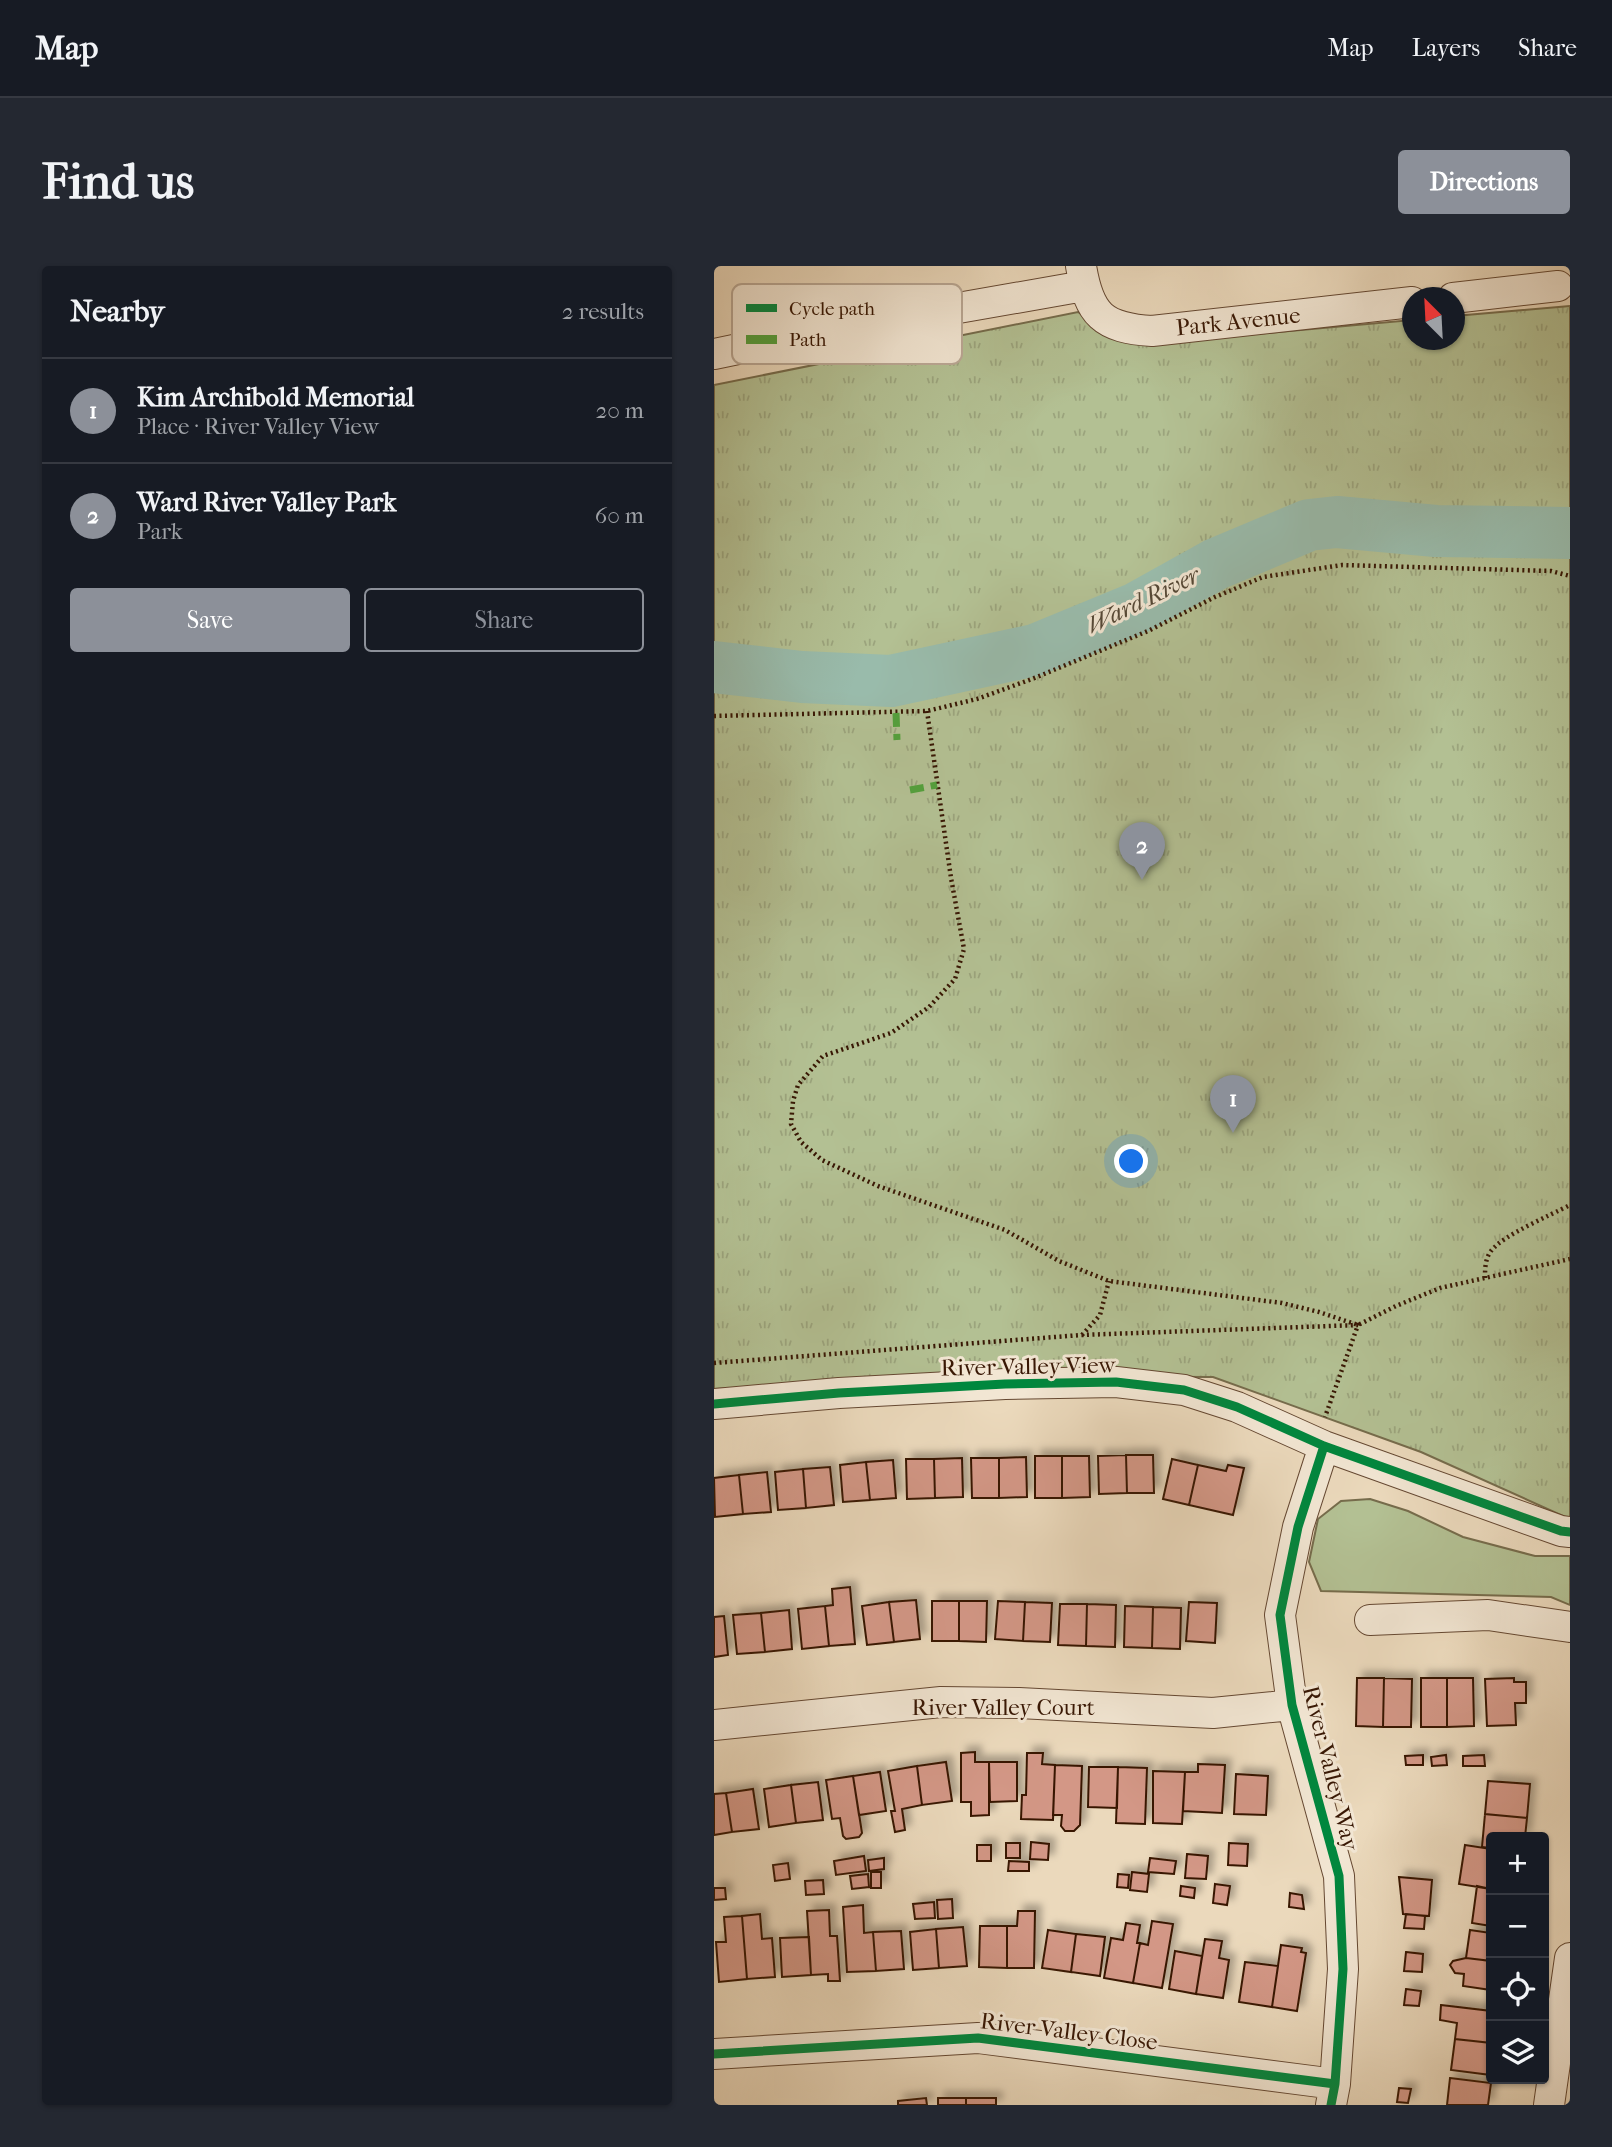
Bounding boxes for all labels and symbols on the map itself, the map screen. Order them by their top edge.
legend [732,284,962,364]
north arrow [1402,287,1465,350]
text: Cycle path [789,298,875,320]
street label: Park Avenue [1175,302,1302,341]
text: Path [789,329,827,351]
water label: Ward River [1082,560,1206,639]
pin: 2 [1119,822,1165,880]
pin: 1 [1210,1075,1256,1133]
your location [1114,1144,1148,1178]
street label: River Valley View [940,1351,1117,1382]
street label: River Valley Way [1297,1683,1364,1854]
street label: River Valley Court [911,1694,1095,1721]
street label: River Valley Close [979,2007,1159,2056]

